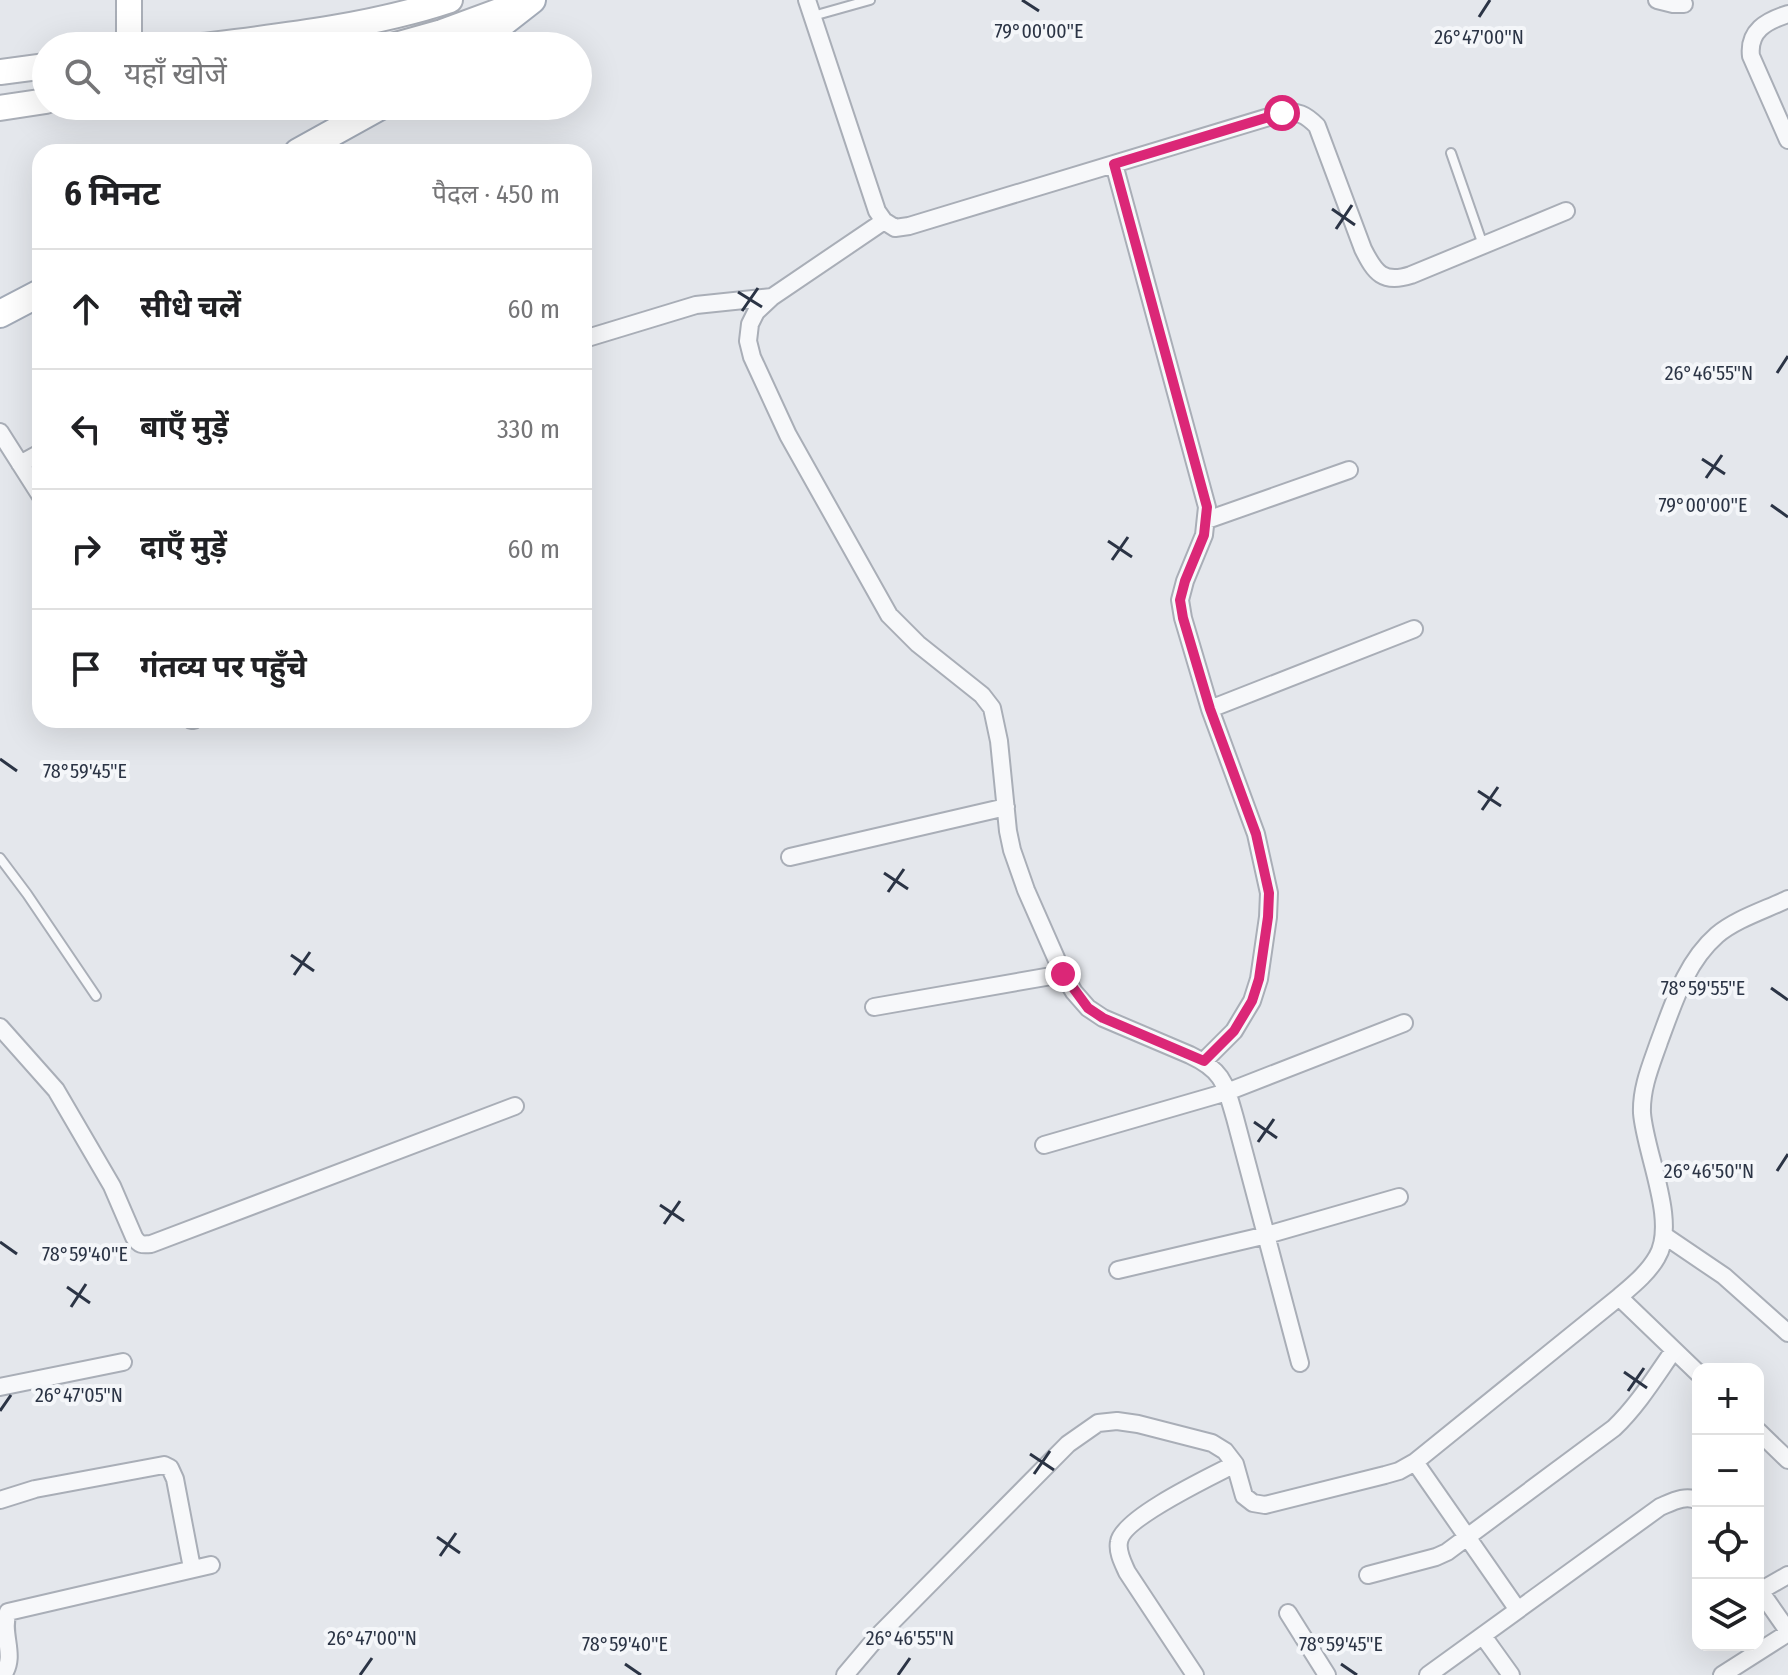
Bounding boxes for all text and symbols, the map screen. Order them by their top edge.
text: 79°00'00"E [995,19,1083,43]
text: 26°47'00"N [1434,25,1524,49]
search box [32,32,592,120]
icon: search [60,54,104,98]
text: यहाँ खोजें [124,56,227,92]
route start [1264,95,1300,131]
text: 6 मिनट [64,173,160,214]
text: पैदल · 450 m [432,179,560,210]
icon: ahead [64,287,108,331]
text: सीधे चलें [140,289,241,325]
text: 60 m [507,294,560,325]
text: 26°46'55"N [1665,361,1753,385]
icon: left [64,407,108,451]
text: बाएँ मुड़ें [140,409,229,445]
text: 330 m [497,414,560,445]
text: 79°00'00"E [1659,493,1747,517]
icon: right [64,527,108,571]
text: दाएँ मुड़ें [140,529,227,565]
text: 60 m [507,534,560,565]
icon: arrive [64,647,108,691]
text: गंतव्य पर पहुँचे [140,649,307,685]
text: 78°59'45"E [43,759,127,783]
route end [1045,956,1081,992]
text: 78°59'55"E [1661,976,1745,1000]
text: 26°46'50"N [1664,1159,1754,1183]
text: 78°59'40"E [42,1242,128,1266]
map controls [1692,1363,1764,1651]
button: + [1692,1363,1764,1435]
text: 26°47'05"N [35,1383,123,1407]
button: − [1692,1435,1764,1507]
button: locate [1692,1507,1764,1579]
button: layers [1692,1579,1764,1651]
text: 26°47'00"N [327,1626,417,1650]
text: 26°46'55"N [866,1626,954,1650]
text: 78°59'40"E [582,1632,668,1656]
text: 78°59'45"E [1299,1632,1383,1656]

